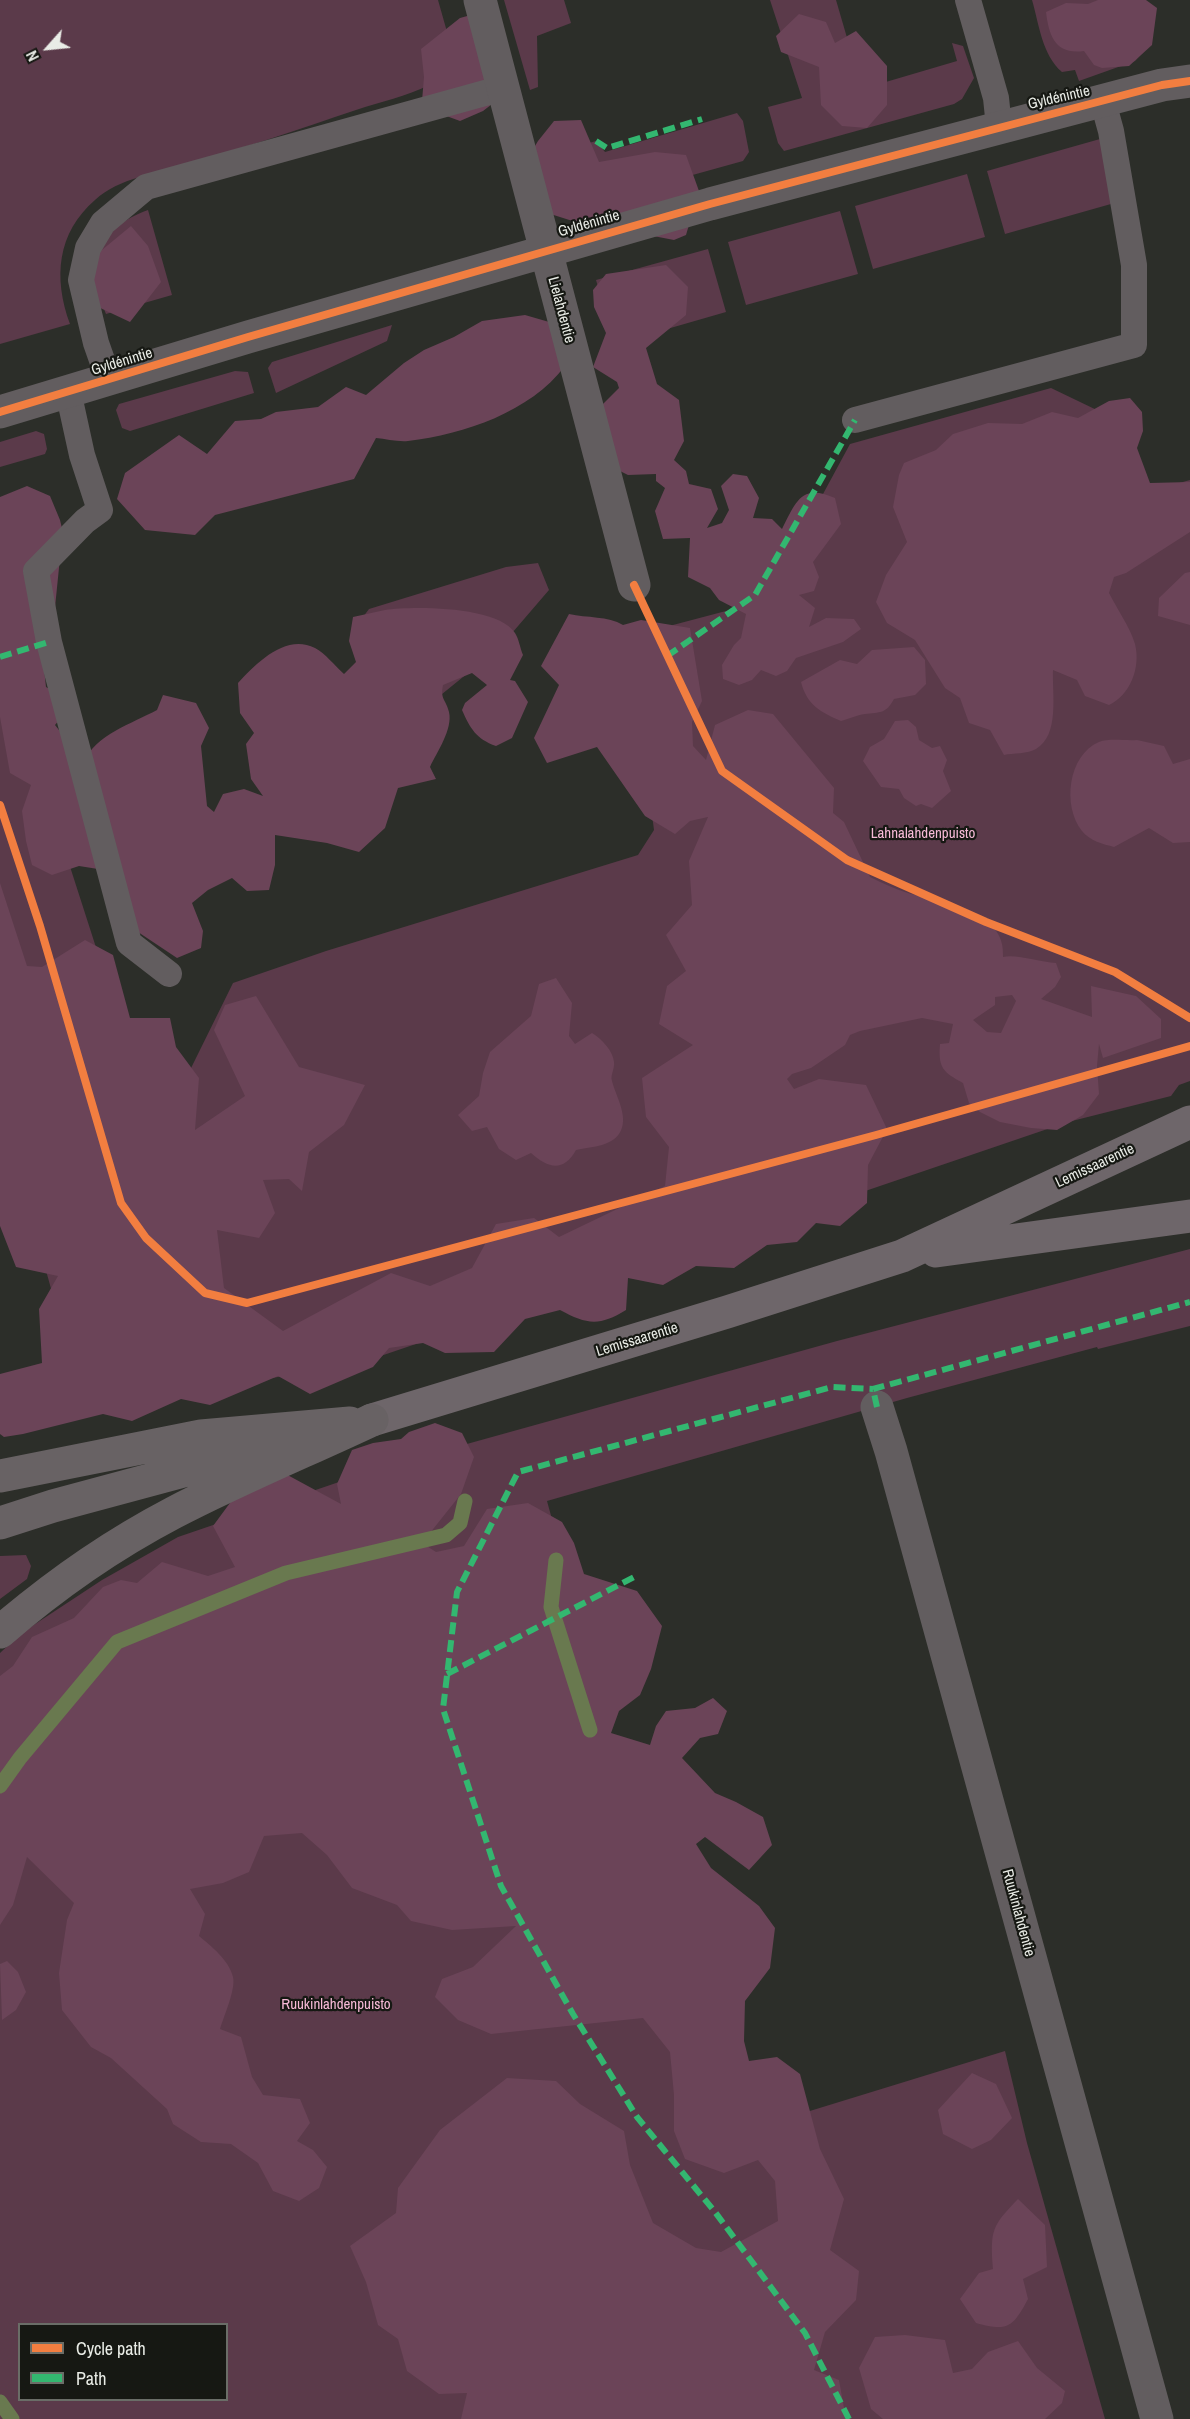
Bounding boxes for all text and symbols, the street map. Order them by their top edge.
north arrow [18,18,78,78]
text: N [20,47,44,65]
street label: Gyldénintie [1026,82,1092,114]
street label: Gyldénintie [556,207,622,241]
street label: Lielahdentie [544,275,578,345]
street label: Gyldénintie [89,344,155,380]
park label: Lahnalahdenpuisto [871,825,975,843]
street label: Lemissaarentie [1053,1140,1137,1192]
street label: Lemissaarentie [594,1319,680,1361]
street label: Ruukinlahdentie [998,1867,1038,1959]
park label: Ruukinlahdenpuisto [281,1996,391,2014]
legend [18,2323,228,2401]
text: Cycle path [76,2336,146,2361]
text: Path [76,2366,106,2391]

